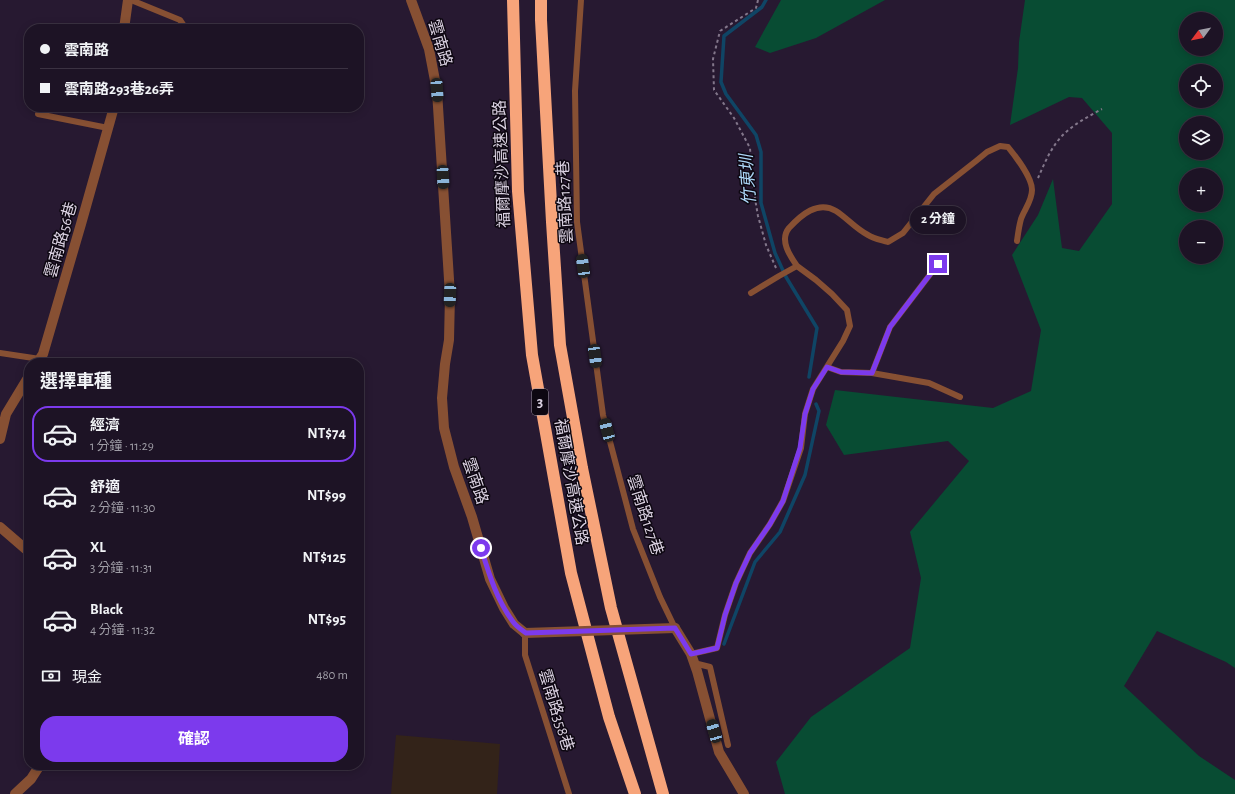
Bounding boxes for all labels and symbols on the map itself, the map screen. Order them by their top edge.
north arrow [1179,12,1223,56]
street label: 雲南路 [426,17,455,68]
car [430,78,444,102]
street label: 福爾摩沙高速公路 [491,100,512,228]
water label: 竹東圳 [737,151,758,206]
street label: 雲南路127巷 [554,160,575,244]
car [436,165,450,189]
street label: 雲南路56巷 [42,200,79,280]
callout: 2 分鐘 [910,206,966,234]
car [575,253,591,279]
route end [929,255,947,273]
car [444,283,456,307]
car [587,343,603,369]
road number: 3 [532,389,548,415]
street label: 福爾摩沙高速公路 [552,417,591,546]
car [598,417,616,443]
street label: 雲南路 [460,455,491,506]
street label: 雲南路127巷 [624,473,666,557]
route start [472,539,490,557]
street label: 雲南路358巷 [536,667,577,753]
car [705,718,723,744]

